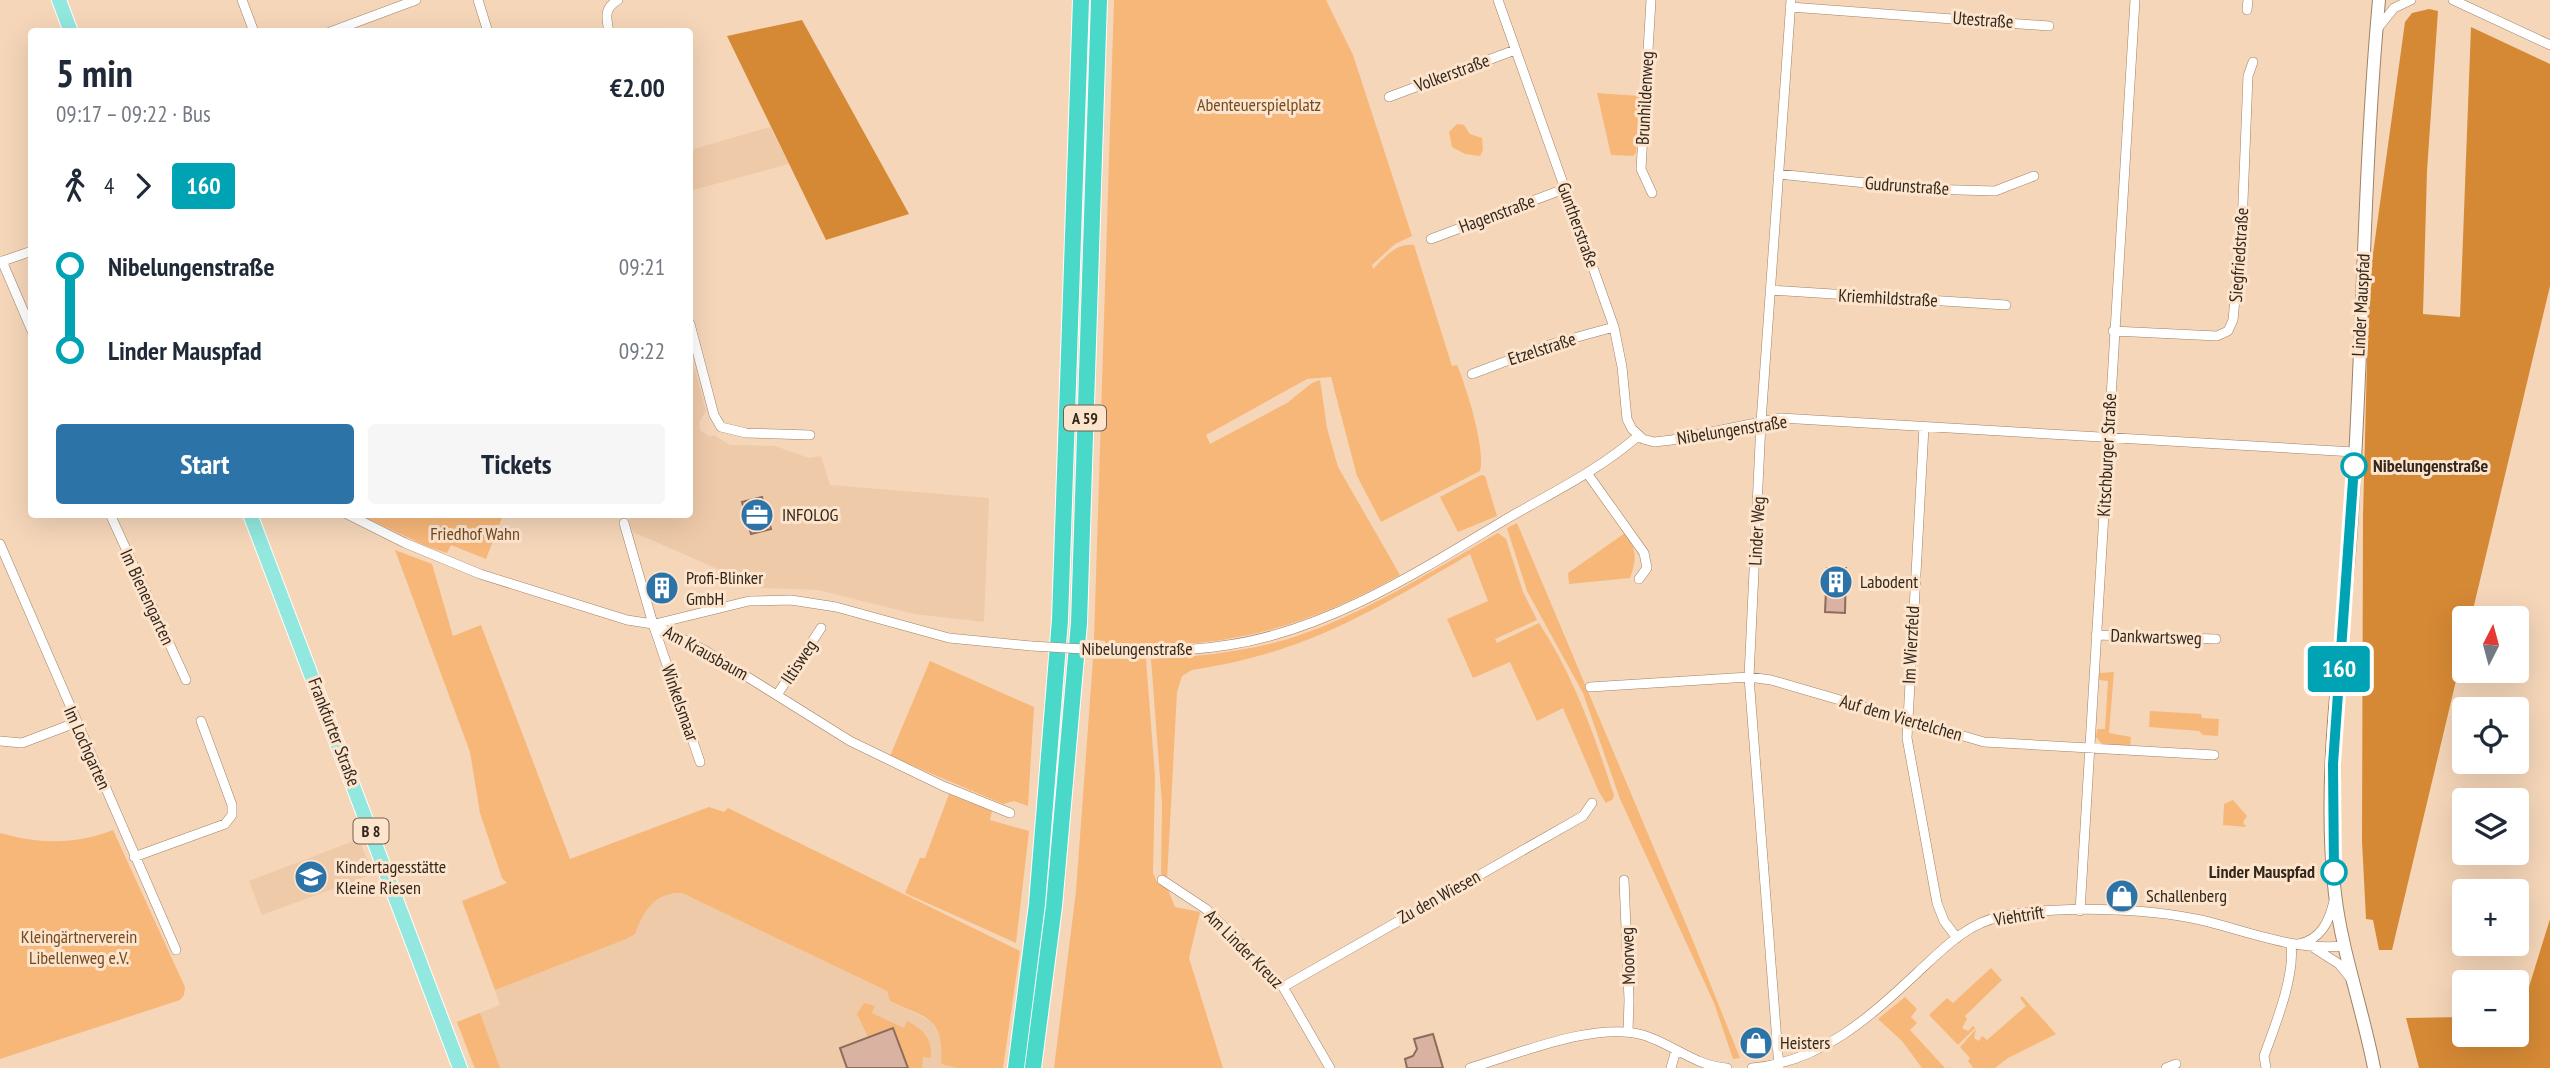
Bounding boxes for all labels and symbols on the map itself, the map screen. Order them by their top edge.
street label: Utestraße [1952,6,2014,33]
street label: Volkerstraße [1410,48,1492,97]
street label: Brunhildenweg [1631,51,1658,145]
park label: Abenteuerspielplatz [1197,93,1321,116]
street label: Gudrunstraße [1864,171,1950,200]
street label: Guntherstraße [1552,179,1605,271]
street label: Hagenstraße [1456,189,1538,238]
street label: Siegfriedstraße [2224,207,2253,303]
street label: Linder Mauspfad [2346,253,2375,357]
street label: Kriemhildstraße [1838,283,1938,312]
street label: Etzelstraße [1505,327,1579,370]
street label: Kitschburger Straße [2092,393,2121,517]
road number: A 59 [1064,406,1106,430]
street label: Nibelungenstraße [1675,409,1789,450]
marker: Nibelungenstraße [2341,453,2367,479]
place label: Nibelungenstraße [2373,454,2489,477]
office icon: INFOLOG [738,496,776,534]
street label: Linder Weg [1743,496,1770,566]
place label: INFOLOG [782,503,839,526]
park label: Friedhof Wahn [430,522,520,545]
street label: Im Bienengarten [115,545,180,648]
building icon: Labodent [1817,563,1855,601]
place label: Profi-Blinker GmbH [686,566,763,610]
building icon: Profi-Blinker GmbH [643,569,681,607]
place label: Labodent [1860,570,1918,593]
street label: Im Wierzfeld [1897,605,1924,685]
north arrow [2452,606,2529,682]
street label: Am Krausbaum [660,620,753,685]
street label: Dankwartsweg [2110,623,2202,650]
street label: Iltisweg [775,635,822,688]
street label: Nibelungenstraße [1081,637,1193,660]
line badge: 160 [2299,646,2379,692]
street label: Winkelsmaar [657,662,704,744]
street label: Frankfurter Straße [303,674,366,789]
street label: Auf dem Viertelchen [1837,689,1965,746]
street label: Im Lochgarten [59,702,116,793]
road number: B 8 [354,818,388,844]
place label: Kindertagesstätte Kleine Riesen [336,855,446,899]
school or university icon: Kindertagesstätte Kleine Riesen [292,858,330,896]
marker: Linder Mauspfad [2321,859,2347,885]
place label: Linder Mauspfad [2209,860,2315,883]
street label: Zu den Wiesen [1393,865,1484,929]
shop icon: Schallenberg [2103,877,2141,915]
place label: Schallenberg [2146,884,2227,907]
street label: Viehtrift [1991,900,2046,931]
street label: Am Linder Kreuz [1200,904,1289,993]
park label: Kleingärtnerverein Libellenweg e.V. [21,925,137,969]
street label: Moorweg [1615,927,1640,985]
shop icon: Heisters [1737,1024,1775,1062]
place label: Heisters [1780,1031,1830,1054]

